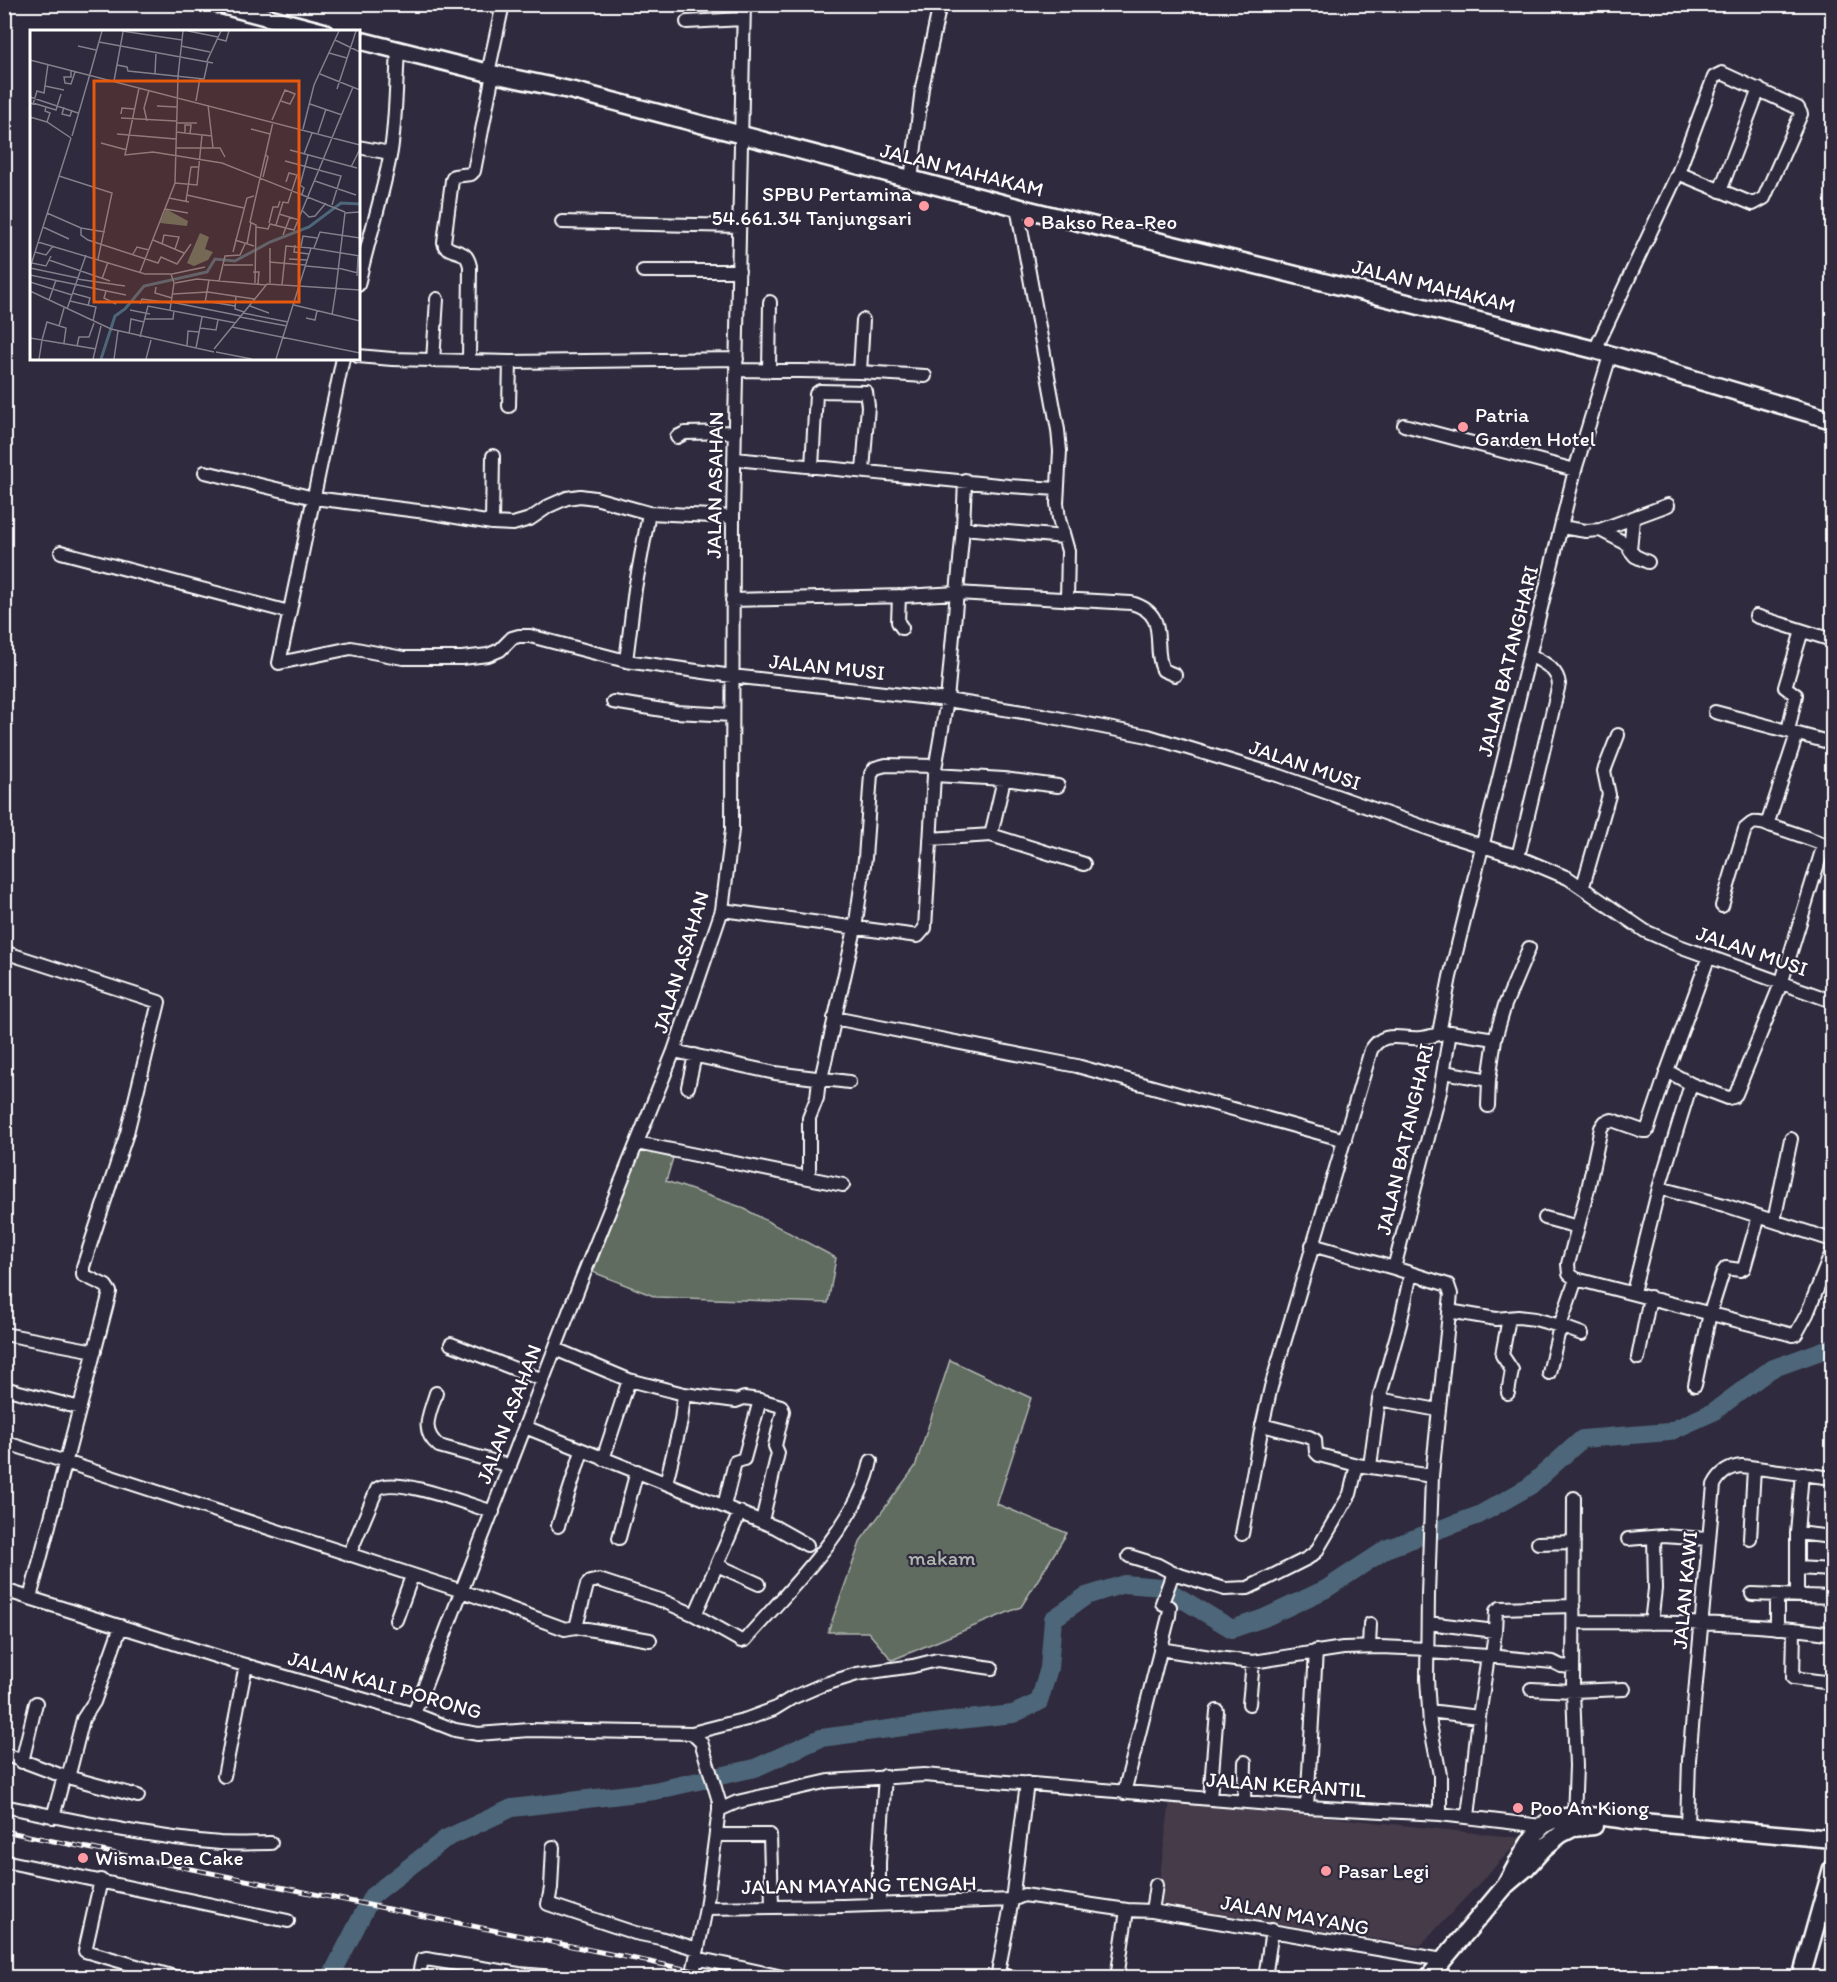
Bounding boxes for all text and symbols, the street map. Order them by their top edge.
inset map [30,30,360,360]
street label: JALAN MAHAKAM [878,137,1046,202]
place label: SPBU Pertamina 54.661.34 Tanjungsari [711,181,912,230]
marker: SPBU Pertamina 54.661.34 Tanjungsari [917,199,931,213]
place label: Bakso Rea-Reo [1041,209,1177,234]
marker: Bakso Rea-Reo [1022,215,1036,229]
street label: JALAN MAHAKAM [1350,253,1518,318]
place label: Patria Garden Hotel [1475,402,1596,451]
street label: JALAN ASAHAN [701,411,728,559]
marker: Patria Garden Hotel [1456,420,1470,434]
street label: JALAN BATANGHARI [1472,563,1543,759]
street label: JALAN MUSI [768,648,886,685]
street label: JALAN MUSI [1246,734,1364,795]
street label: JALAN ASAHAN [647,888,714,1036]
street label: JALAN MUSI [1693,920,1811,981]
street label: JALAN BATANGHARI [1370,1041,1439,1237]
street label: JALAN ASAHAN [470,1341,547,1487]
street label: JALAN KAWI [1667,1530,1702,1650]
park label: makam [908,1545,976,1570]
street label: JALAN KALI PORONG [285,1645,485,1724]
street label: JALAN KERANTIL [1205,1766,1367,1803]
place label: Poo An Kiong [1530,1795,1649,1820]
marker: Poo An Kiong [1511,1801,1525,1815]
place label: Wisma Dea Cake [95,1845,244,1870]
marker: Wisma Dea Cake [76,1851,90,1865]
place label: Pasar Legi [1338,1858,1429,1883]
marker: Pasar Legi [1319,1864,1333,1878]
street label: JALAN MAYANG TENGAH [741,1870,977,1899]
street label: JALAN MAYANG [1219,1889,1371,1940]

